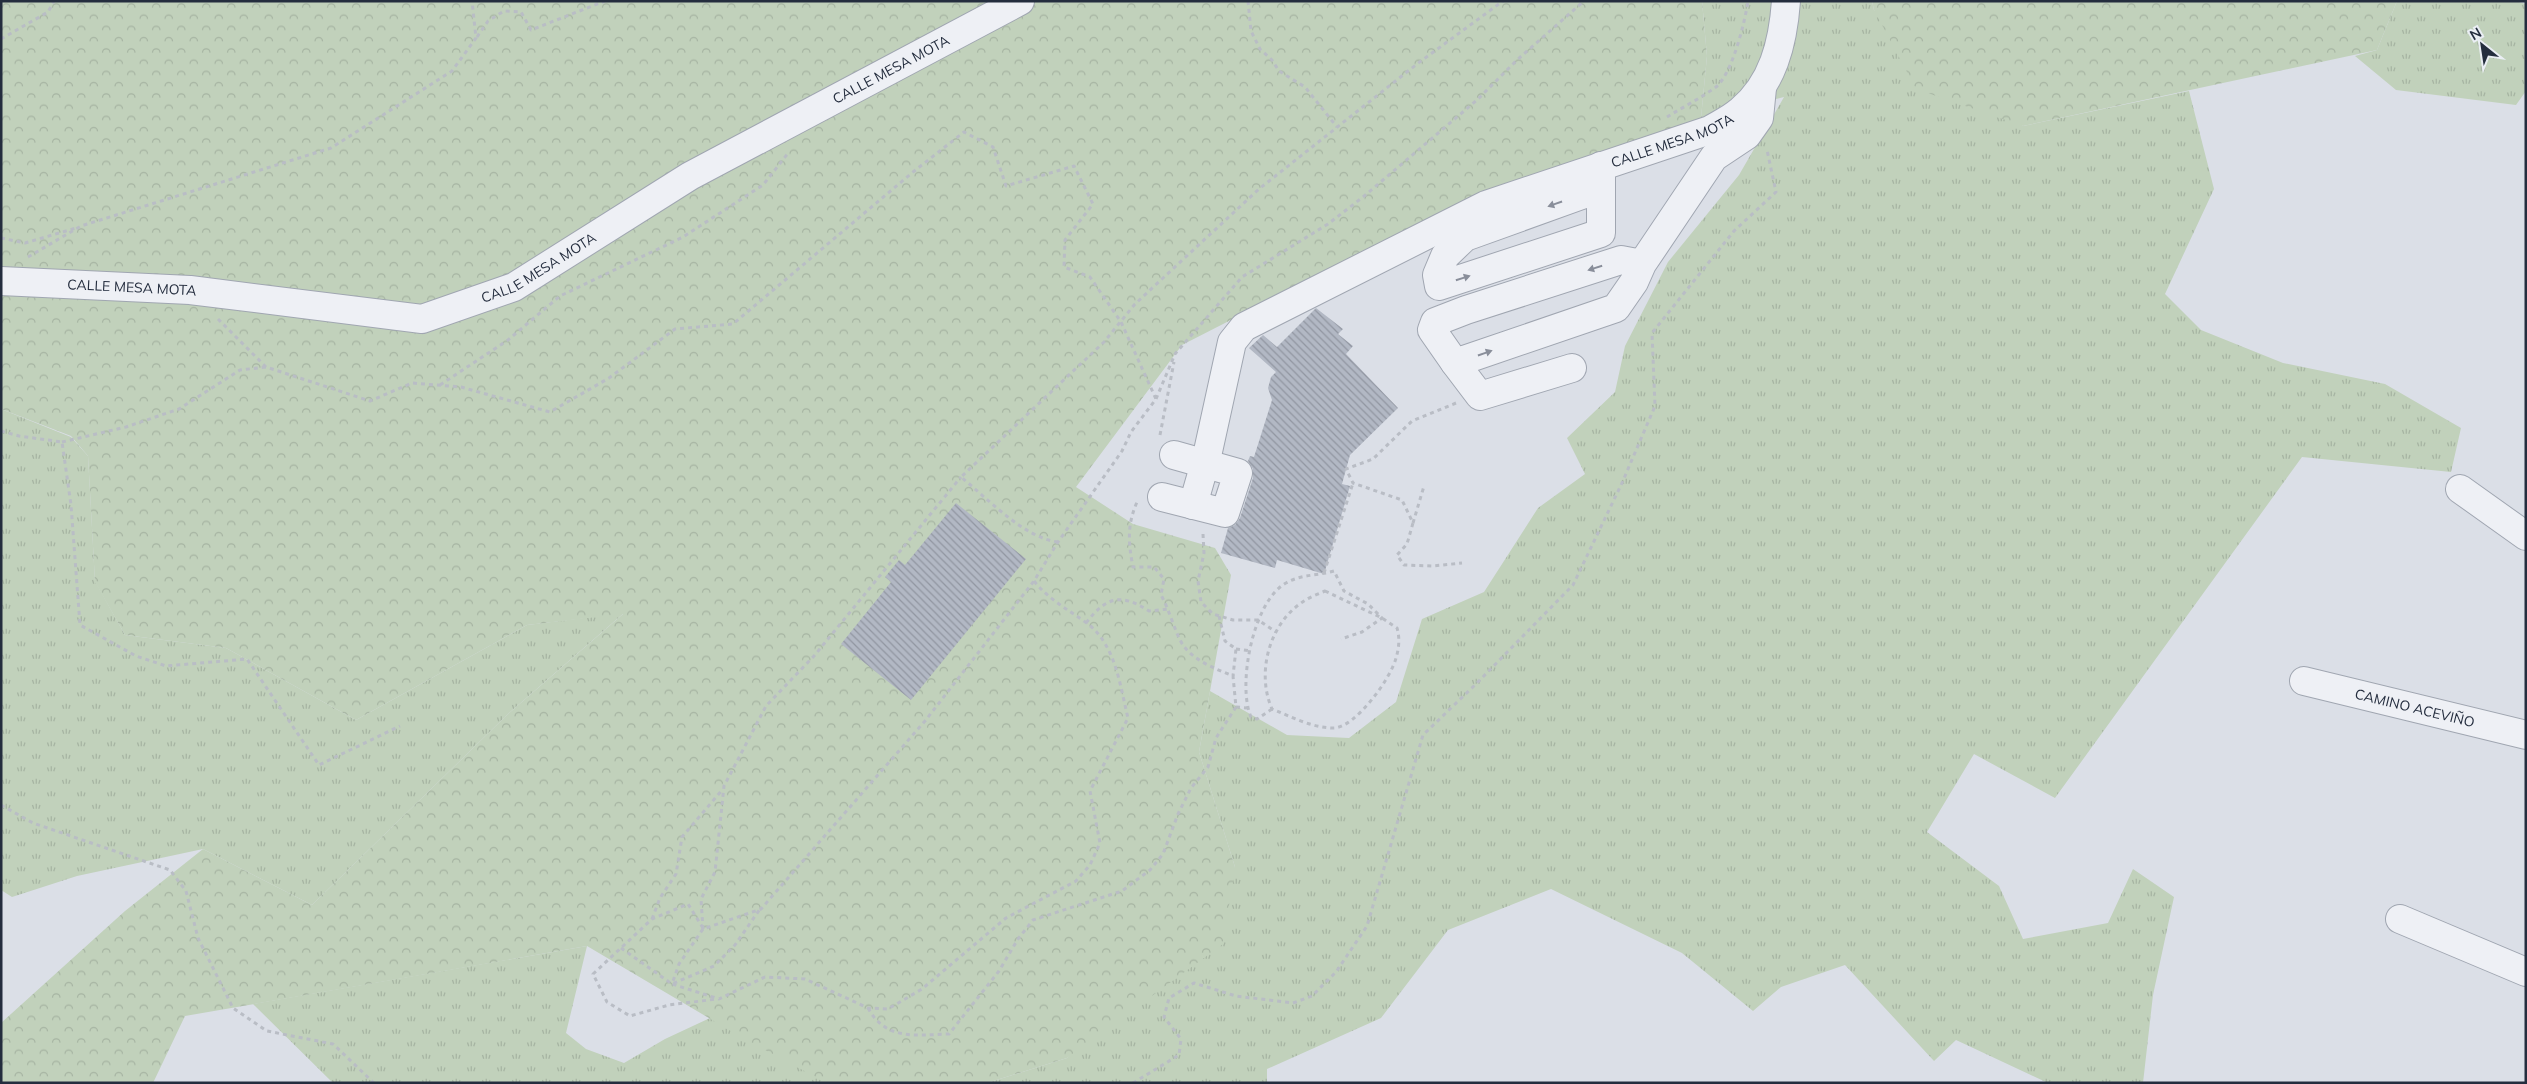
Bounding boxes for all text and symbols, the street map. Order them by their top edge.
north arrow [2457,20,2507,70]
text: N [2466,23,2485,44]
street label: CALLE MESA MOTA [830,31,953,108]
street label: CALLE MESA MOTA [1609,109,1737,172]
one-way arrow [1547,201,1562,208]
street label: CALLE MESA MOTA [479,228,600,307]
one-way arrow [1587,265,1602,273]
one-way arrow [1456,274,1471,281]
street label: CALLE MESA MOTA [67,275,198,300]
one-way arrow [1478,349,1493,356]
street label: CAMINO ACEVIÑO [2353,685,2477,731]

